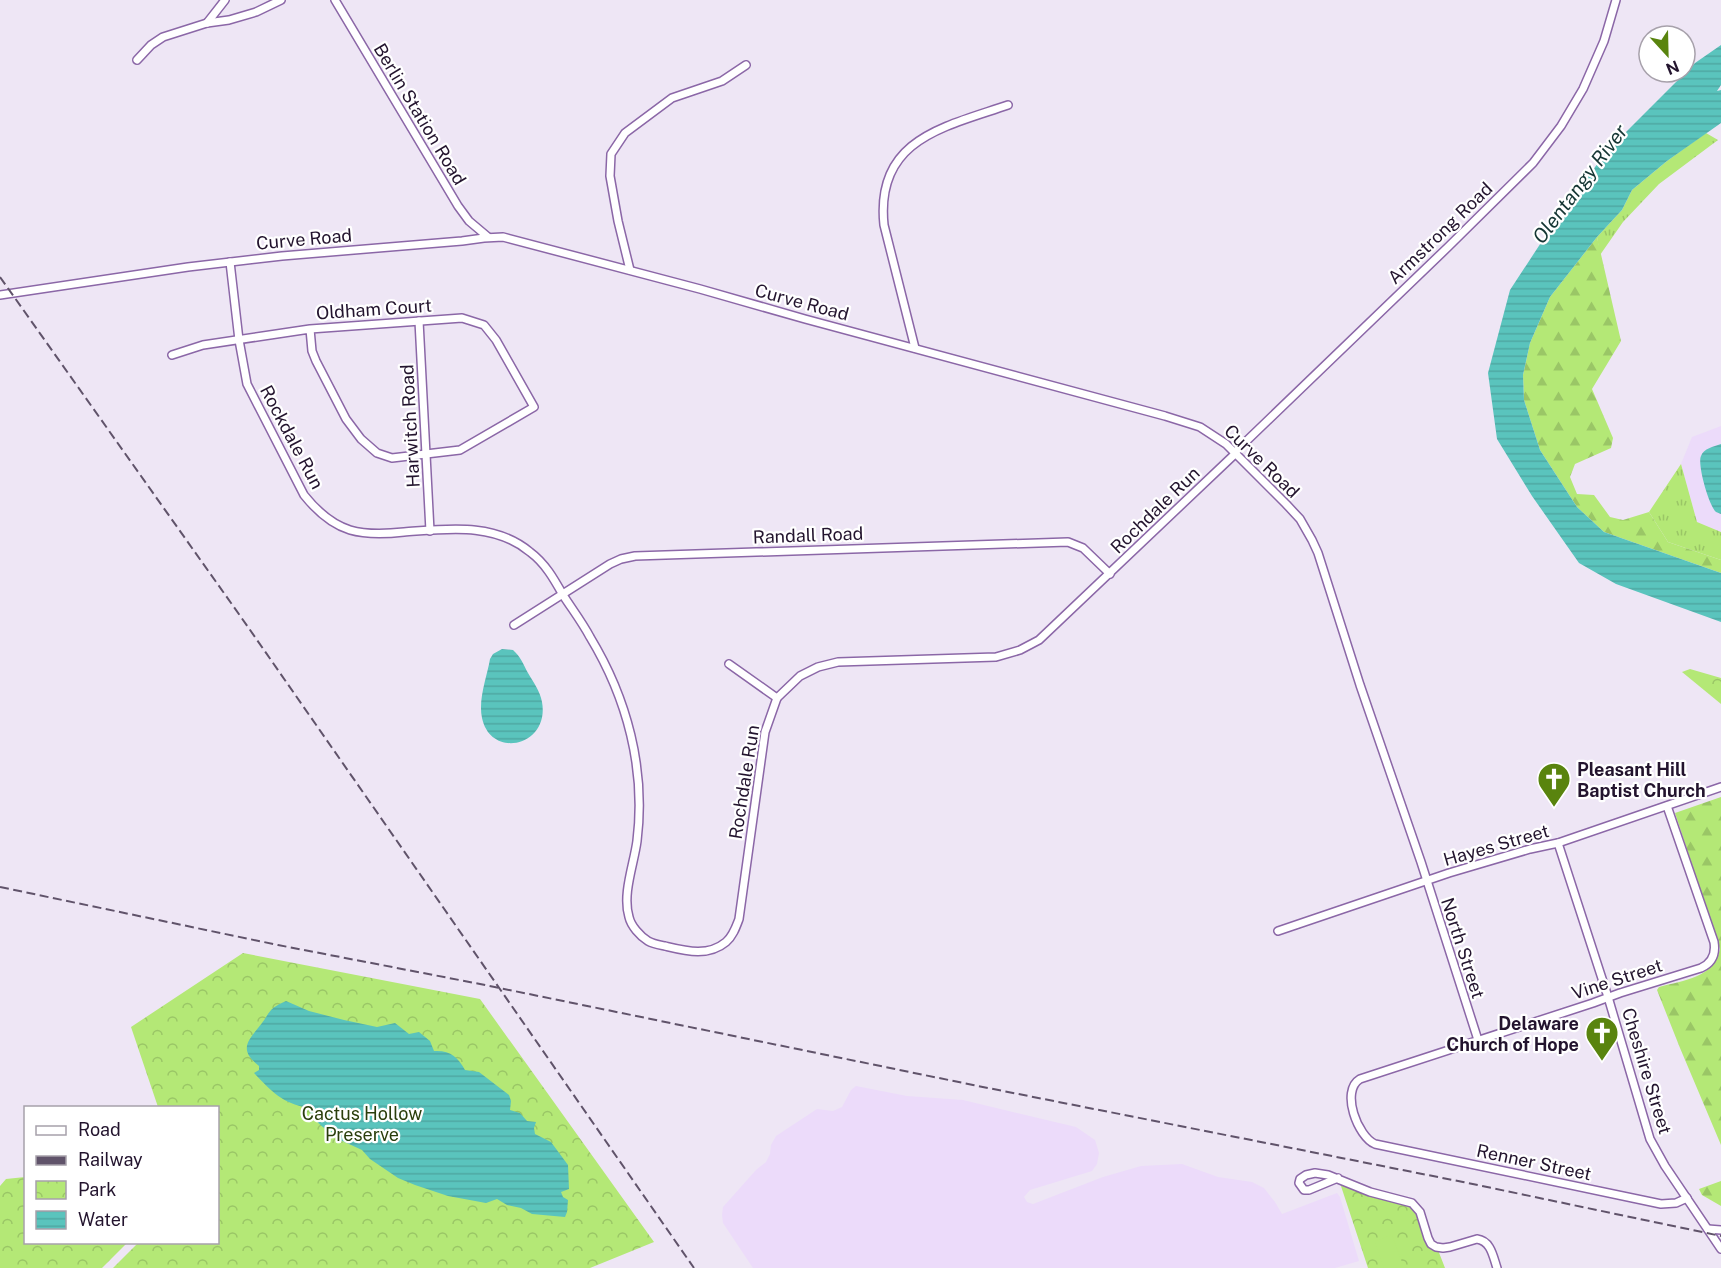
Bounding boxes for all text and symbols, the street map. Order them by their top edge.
north arrow [1637,24,1697,84]
street label: Berlin Station Road [369,39,471,189]
text: N [1663,56,1682,79]
water label: Olentangy River [1527,119,1633,248]
street label: Armstrong Road [1383,178,1497,288]
street label: Curve Road [255,224,353,254]
street label: Curve Road [753,279,851,325]
street label: Oldham Court [315,294,433,324]
street label: Harwitch Road [396,364,424,488]
street label: Rockdale Run [256,382,328,492]
street label: Curve Road [1220,420,1304,502]
street label: Rochdale Run [1106,462,1204,558]
street label: Randall Road [752,523,864,547]
street label: Rochdale Run [725,723,763,841]
place label: Pleasant Hill Baptist Church [1577,759,1706,801]
church icon: Pleasant Hill Baptist Church [1536,761,1572,808]
street label: Hayes Street [1441,820,1551,870]
street label: North Street [1437,895,1489,1001]
street label: Vine Street [1569,954,1665,1004]
street label: Cheshire Street [1618,1005,1676,1137]
place label: Delaware Church of Hope [1446,1013,1579,1055]
church icon: Delaware Church of Hope [1584,1015,1620,1062]
park label: Cactus Hollow Preserve [302,1103,422,1145]
legend [24,1106,219,1244]
text: Road [78,1119,121,1140]
street label: Renner Street [1475,1140,1593,1184]
text: Railway [78,1149,143,1170]
text: Park [78,1179,116,1200]
text: Water [78,1209,128,1230]

